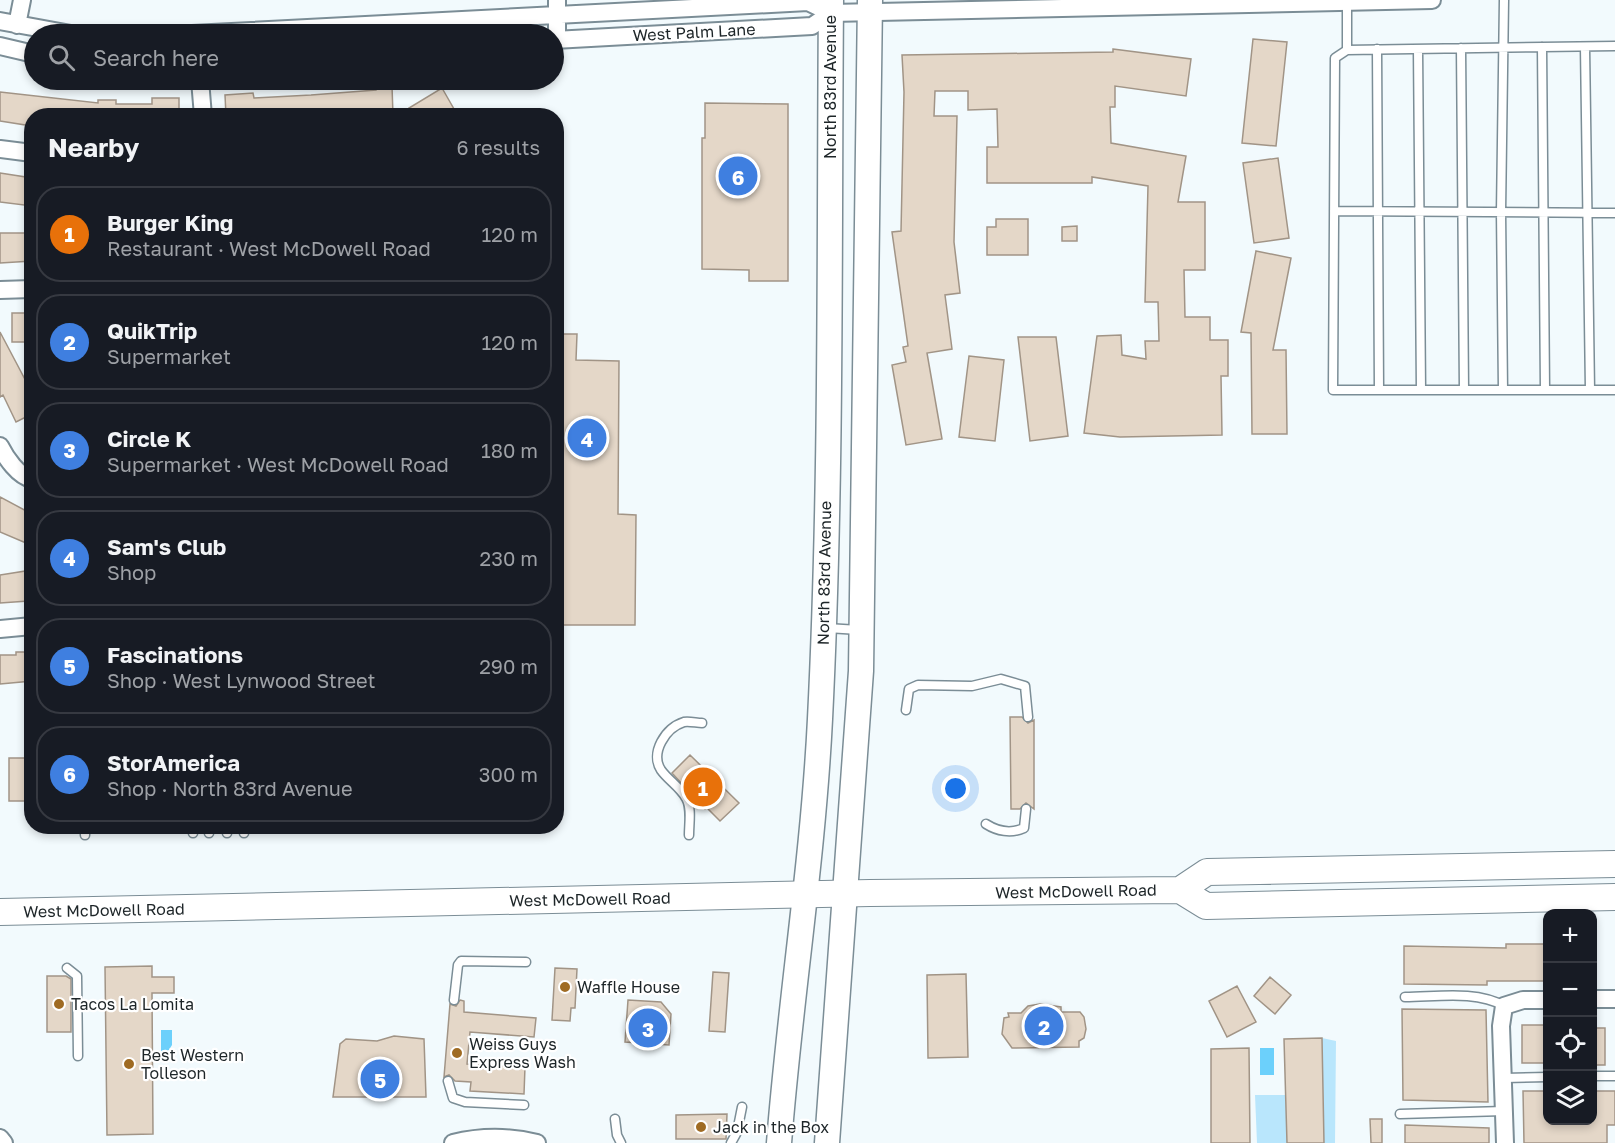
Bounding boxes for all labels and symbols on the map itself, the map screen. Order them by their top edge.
street label: North 83rd Avenue [820,15,840,159]
street label: West Palm Lane [632,19,756,45]
pin: 6 [718,154,758,198]
pin: 4 [568,416,606,460]
street label: North 83rd Avenue [813,501,835,645]
pin: 1 [684,764,722,810]
your location [941,774,970,803]
street label: West McDowell Road [995,880,1157,902]
street label: West McDowell Road [509,888,671,910]
street label: West McDowell Road [23,899,185,921]
place label: Waffle House [577,977,680,997]
marker: Waffle House [558,980,572,994]
place label: Tacos La Lomita [71,994,194,1014]
marker: Tacos La Lomita [52,997,66,1011]
pin: 2 [1024,1004,1064,1048]
pin: 3 [628,1006,668,1050]
place label: Weiss Guys Express Wash [469,1034,576,1072]
place label: Best Western Tolleson [141,1045,244,1083]
marker: Weiss Guys Express Wash [450,1046,464,1060]
pin: 5 [360,1056,400,1102]
marker: Best Western Tolleson [122,1057,136,1071]
place label: Jack in the Box [713,1117,829,1137]
marker: Jack in the Box [694,1120,708,1134]

